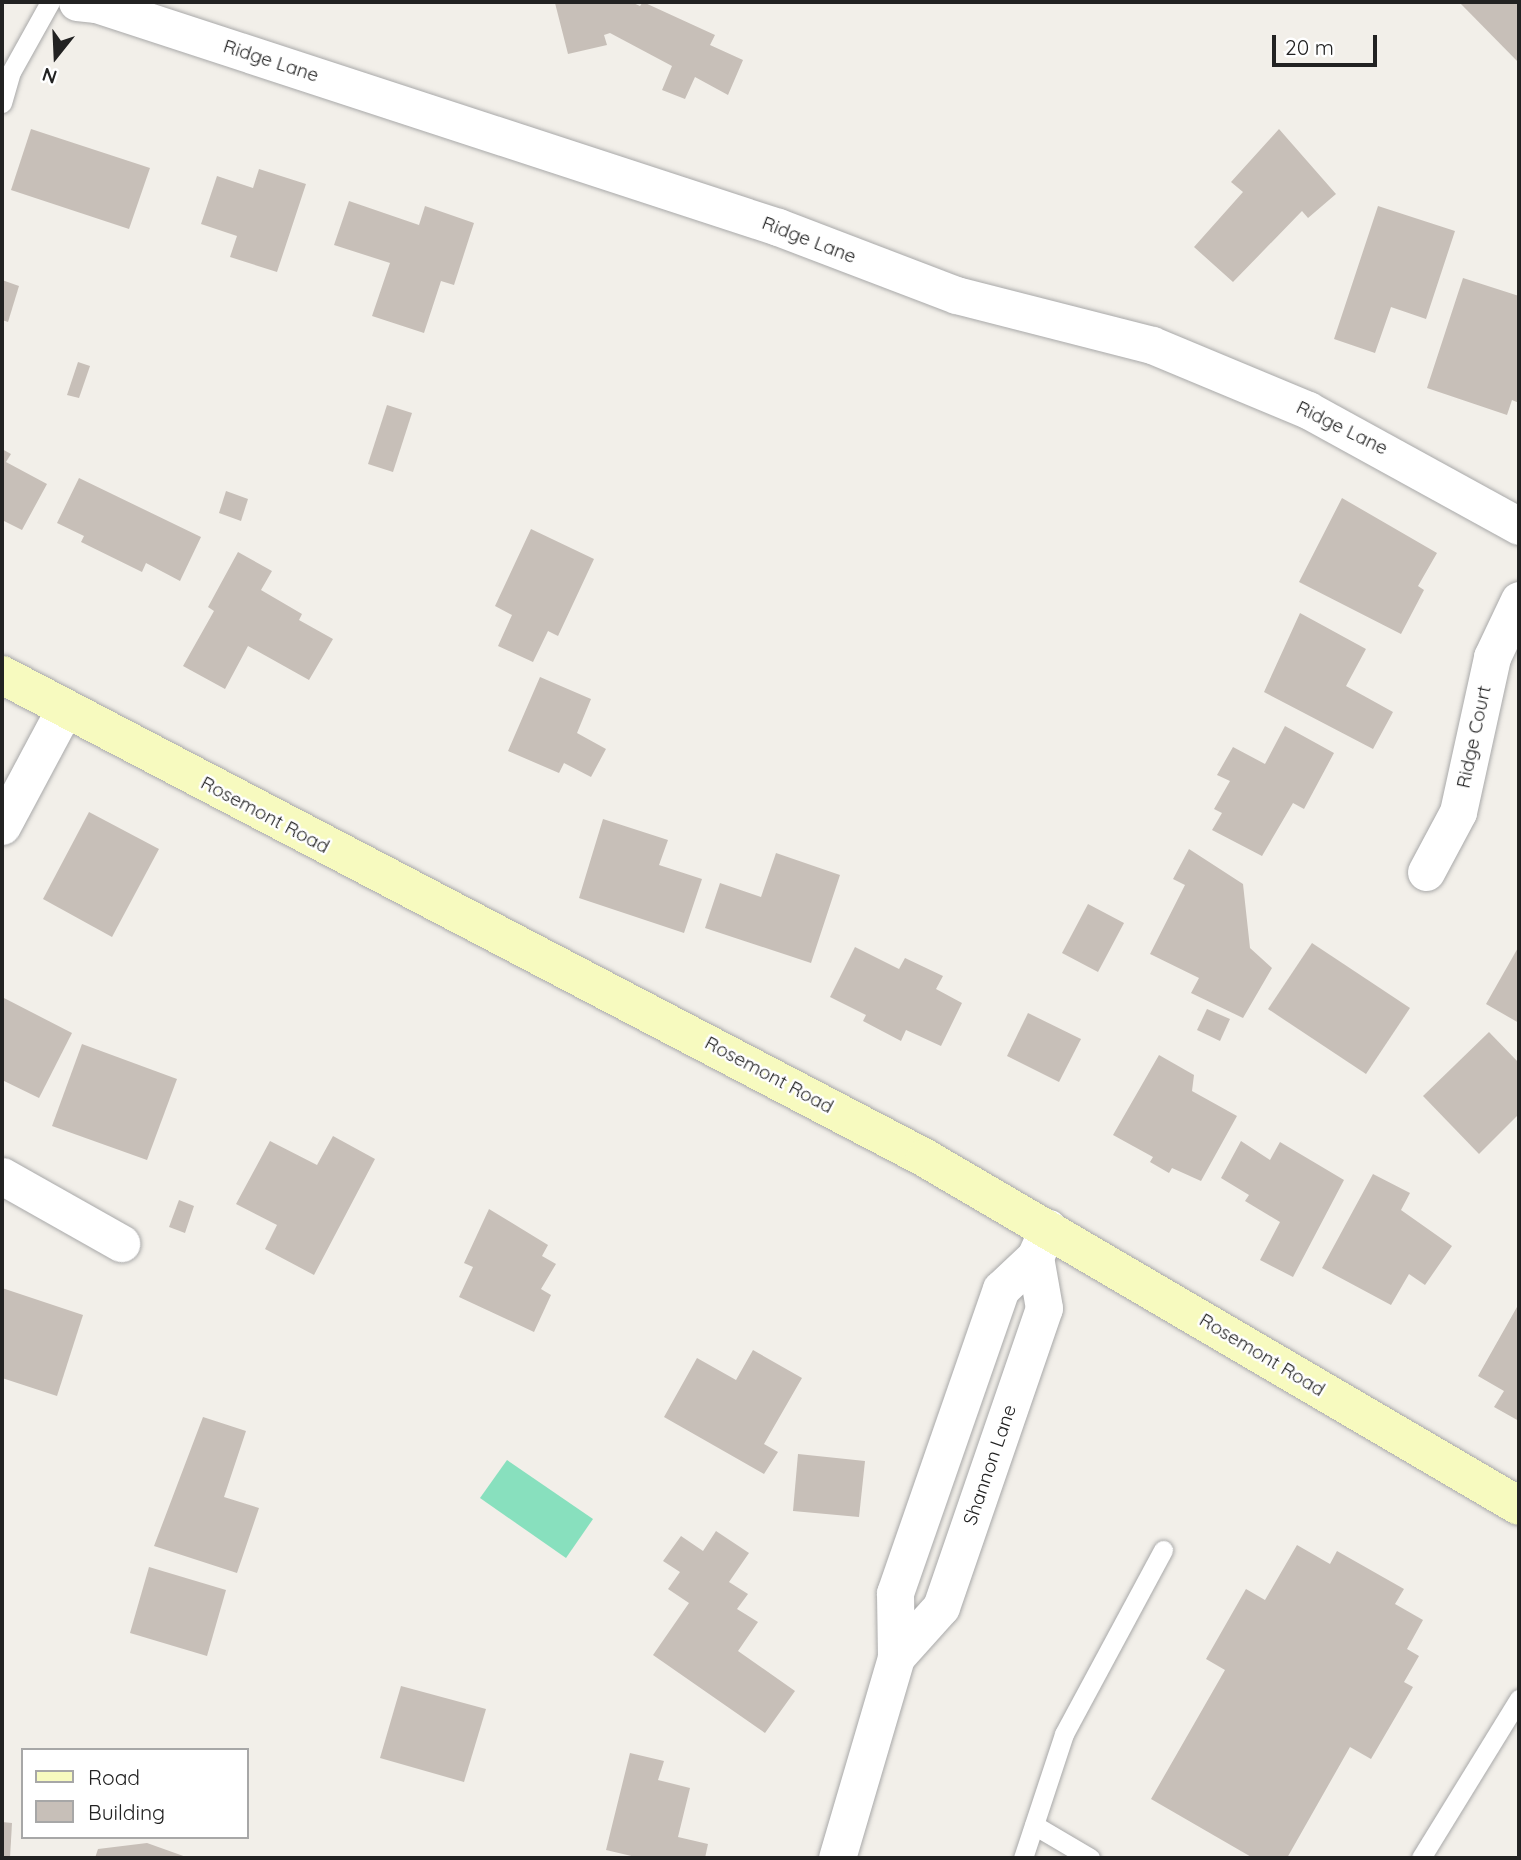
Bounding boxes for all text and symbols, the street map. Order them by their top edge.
north arrow [21,21,91,91]
scale bar [1276,21,1381,65]
text: 20 m [1285,34,1334,60]
street label: Ridge Lane [220,35,322,87]
text: N [39,62,60,90]
street label: Ridge Lane [759,212,859,268]
street label: Ridge Lane [1292,396,1392,460]
street label: Ridge Court [1452,684,1496,790]
street label: Rosemont Road [197,772,333,858]
street label: Rosemont Road [701,1032,837,1118]
street label: Rosemont Road [1195,1309,1329,1401]
street label: Shannon Lane [959,1402,1021,1528]
legend [21,1748,248,1839]
text: Road [88,1764,140,1790]
text: Building [88,1799,165,1825]

